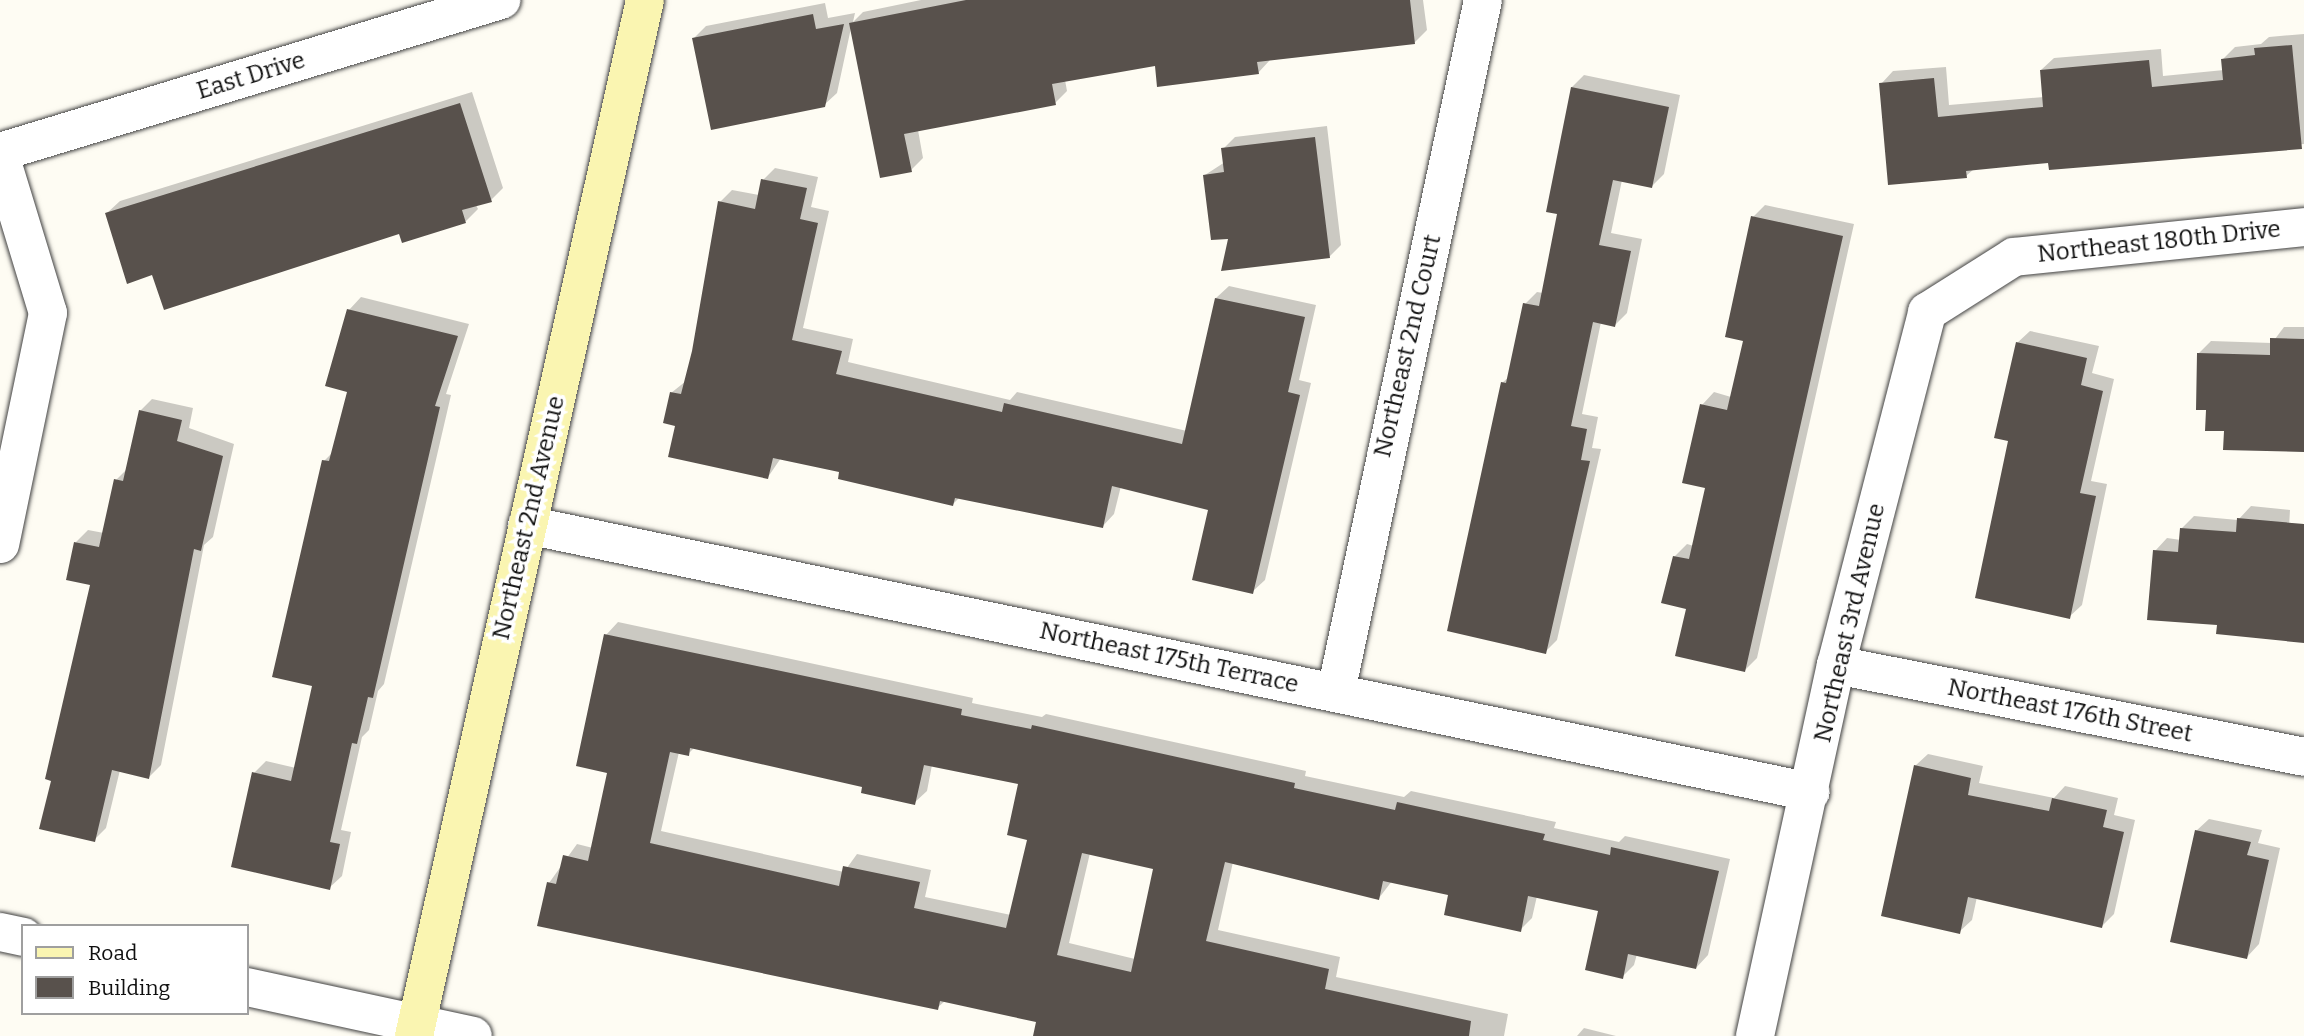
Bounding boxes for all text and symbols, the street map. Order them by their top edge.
street label: East Drive [193,46,309,106]
street label: Northeast 180th Drive [2036,215,2282,269]
street label: Northeast 2nd Court [1368,232,1448,460]
street label: Northeast 2nd Avenue [487,393,571,643]
street label: Northeast 3rd Avenue [1808,501,1892,745]
street label: Northeast 175th Terrace [1037,616,1301,700]
street label: Northeast 176th Street [1945,673,2195,749]
legend [21,924,248,1015]
text: Road [88,940,137,966]
text: Building [88,975,170,1001]

